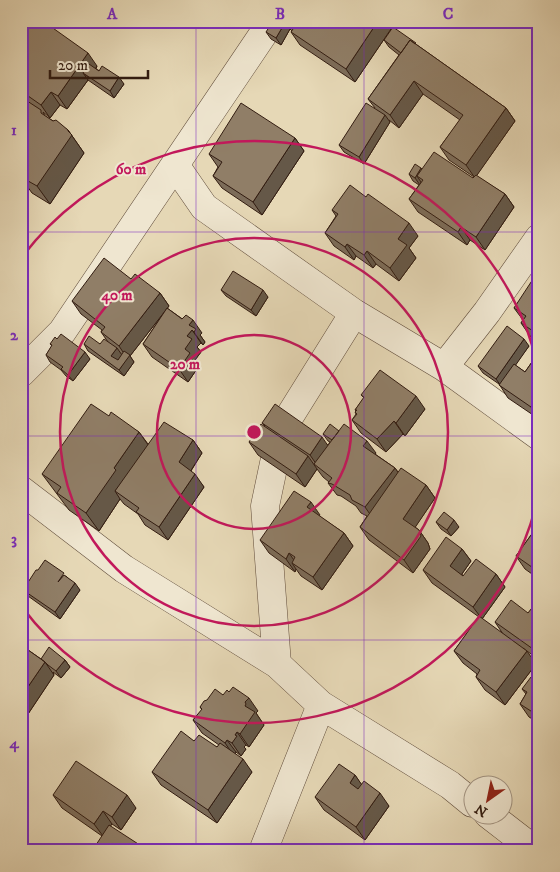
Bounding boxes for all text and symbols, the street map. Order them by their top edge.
text: A [106,4,118,24]
text: B [275,4,285,24]
text: C [443,4,453,24]
scale bar [50,48,148,80]
text: 20 m [58,56,88,75]
text: 1 [11,120,17,140]
text: 60 m [116,160,147,179]
text: 40 m [100,286,133,305]
text: 2 [10,325,19,345]
text: 20 m [170,355,201,374]
centre of rings [245,423,263,441]
text: 3 [11,529,17,549]
text: 4 [8,733,19,753]
north arrow [462,774,512,824]
text: N [471,799,491,821]

